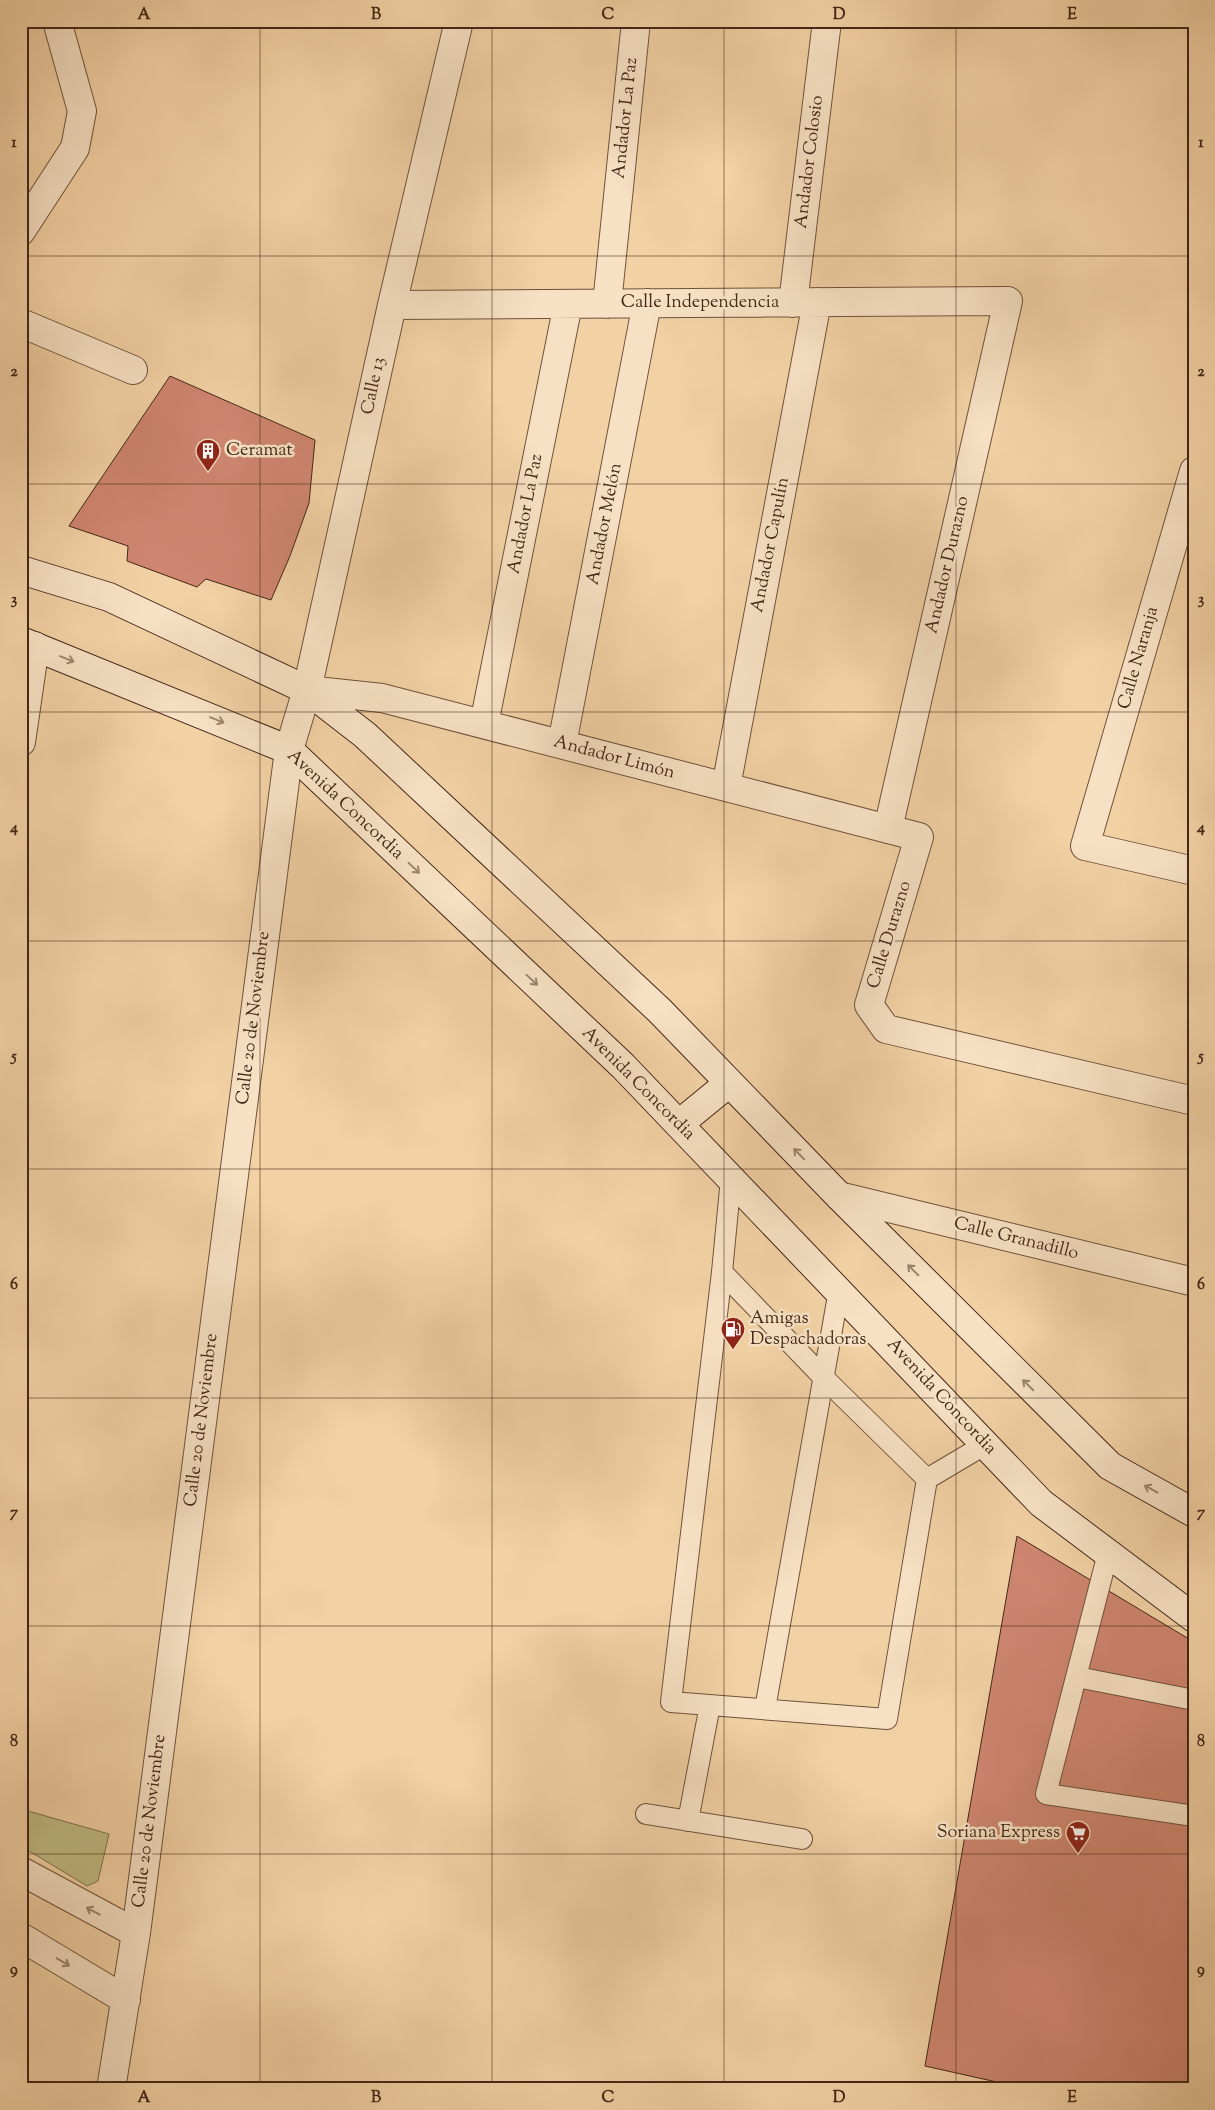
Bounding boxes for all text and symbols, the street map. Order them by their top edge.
text: A [138,4,151,27]
text: B [371,4,381,27]
text: C [602,4,615,27]
text: D [833,4,846,27]
text: E [1067,4,1077,27]
street label: Andador La Paz [607,56,645,180]
street label: Andador Colosio [789,94,831,230]
text: 1 [11,132,17,155]
text: 1 [1198,132,1204,155]
street label: Calle Independencia [621,290,779,316]
street label: Calle 13 [355,355,393,417]
text: 2 [10,361,18,384]
text: 2 [1197,361,1205,384]
building icon: Ceramat [195,438,221,472]
place label: Ceramat [226,438,293,464]
street label: Andador La Paz [502,452,550,576]
street label: Andador Melón [580,460,630,587]
street label: Andador Capulín [745,475,797,615]
street label: Andador Durazno [920,493,977,636]
text: 3 [11,589,18,612]
text: 3 [1198,589,1205,612]
street label: Calle Naranja [1112,604,1166,712]
one-way arrow [59,655,74,664]
one-way arrow [209,716,224,726]
street label: Andador Limón [550,729,678,787]
street label: Avenida Concordia [281,744,409,866]
text: 4 [9,817,18,840]
text: 4 [1196,817,1205,840]
one-way arrow [408,862,421,874]
street label: Calle Durazno [861,878,919,992]
street label: Calle 20 de Noviembre [230,930,278,1106]
one-way arrow [526,974,539,986]
street label: Avenida Concordia [575,1021,701,1147]
text: 5 [9,1046,17,1069]
text: 5 [1196,1046,1204,1069]
one-way arrow [793,1148,805,1161]
street label: Calle Granadillo [951,1211,1081,1267]
one-way arrow [907,1264,919,1276]
text: 6 [10,1274,18,1297]
text: 6 [1197,1274,1205,1297]
place label: Amigas Despachadoras [750,1306,866,1353]
fuel station icon: Amigas Despachadoras [720,1316,746,1350]
street label: Calle 20 de Noviembre [178,1332,226,1508]
street label: Avenida Concordia [880,1333,1002,1461]
one-way arrow [1022,1378,1034,1391]
one-way arrow [1144,1484,1159,1493]
text: 7 [10,1502,19,1525]
text: 7 [1197,1502,1206,1525]
text: 8 [10,1731,18,1754]
text: 8 [1197,1731,1205,1754]
street label: Calle 20 de Noviembre [126,1733,174,1909]
place label: Soriana Express [937,1820,1060,1846]
supermarket icon: Soriana Express [1065,1820,1091,1854]
one-way arrow [86,1905,100,1915]
one-way arrow [56,1957,70,1967]
text: 9 [10,1959,18,1982]
text: 9 [1197,1959,1205,1982]
text: A [138,2087,151,2110]
text: B [371,2087,381,2110]
text: C [602,2087,615,2110]
text: D [833,2087,846,2110]
text: E [1067,2087,1077,2110]

